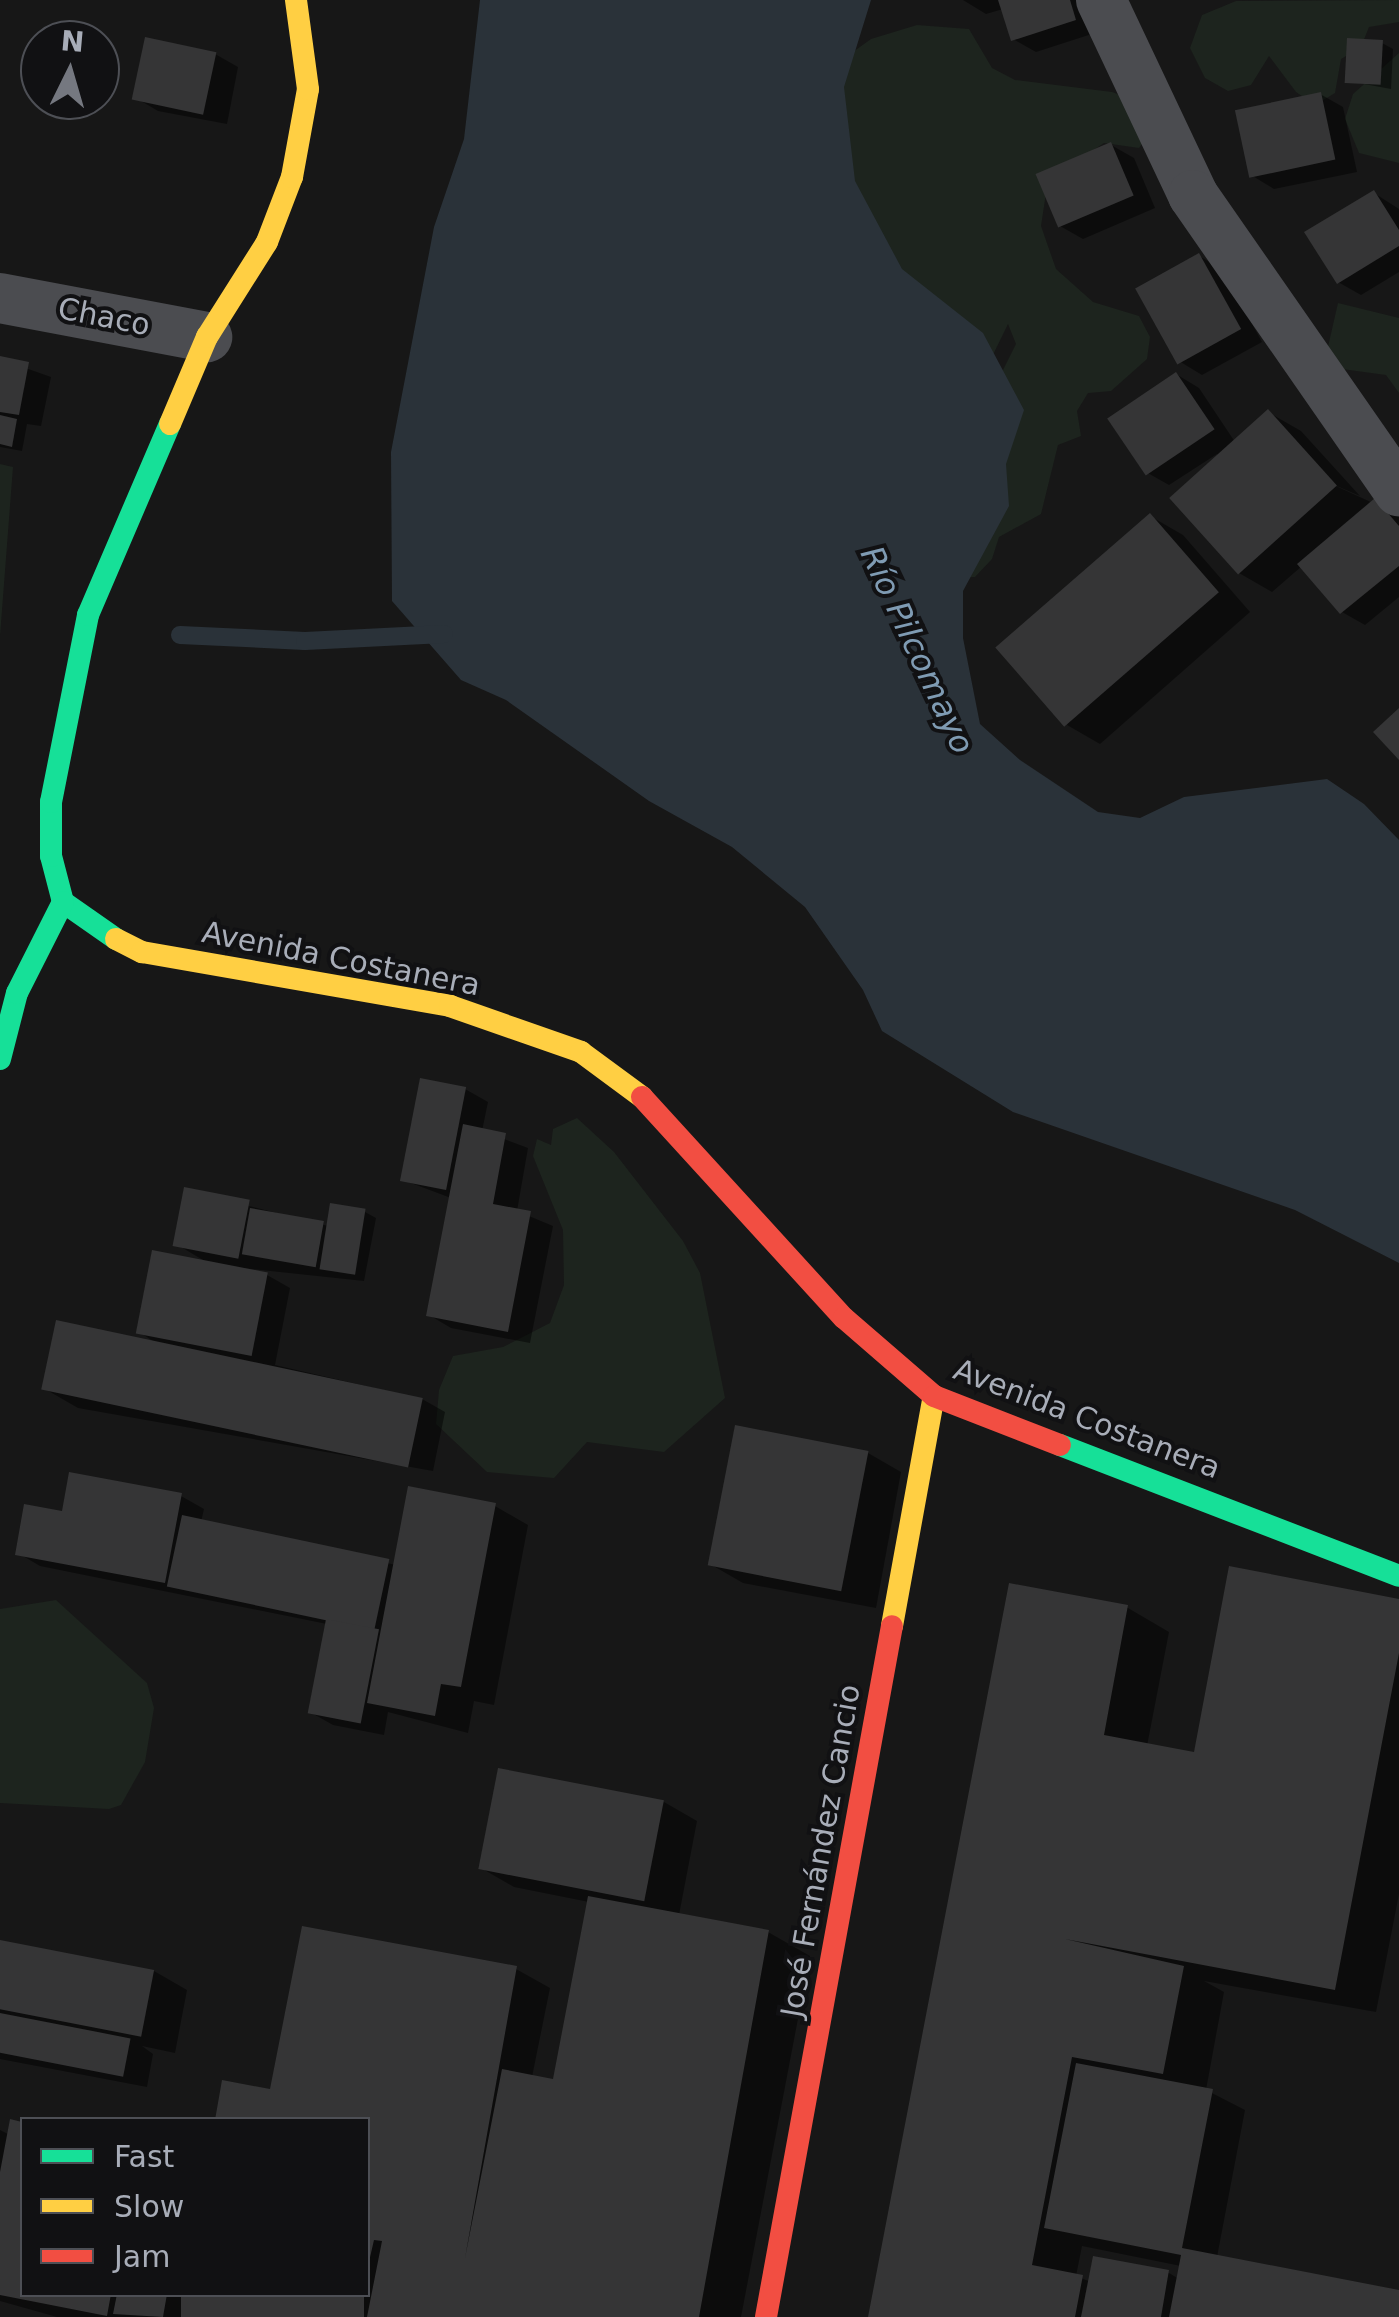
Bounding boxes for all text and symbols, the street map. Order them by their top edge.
north arrow [20,20,120,120]
text: N [59,24,86,59]
street label: Chaco [55,290,153,344]
water label: Río Pilcomayo [852,540,982,760]
street label: Avenida Costanera [199,914,483,1004]
street label: Avenida Costanera [949,1352,1225,1486]
street label: José Fernández Cancio [774,1682,868,2020]
legend [20,2117,370,2297]
text: Fast [114,2139,174,2174]
text: Slow [114,2189,184,2224]
text: Jam [114,2239,170,2274]

